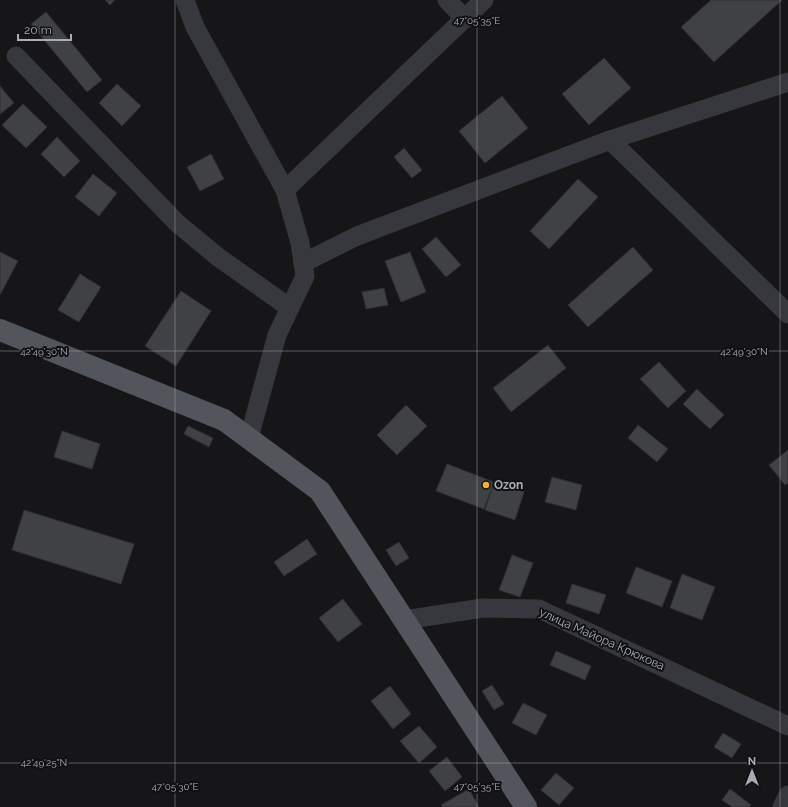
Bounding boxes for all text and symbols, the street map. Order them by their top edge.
text: 47°05'35"E [454,15,500,26]
scale bar [18,16,71,42]
text: 20 m [24,23,52,37]
text: 42°49'30"N [20,346,68,357]
text: 42°49'30"N [720,346,768,357]
place label: Ozon [494,478,523,492]
marker: Ozon [481,480,491,490]
street label: улица Майора Крюкова [537,605,667,673]
north arrow [732,751,772,791]
text: N [748,755,756,768]
text: 42°49'25"N [21,757,67,768]
text: 47°05'30"E [151,781,199,792]
text: 47°05'35"E [454,781,500,792]

